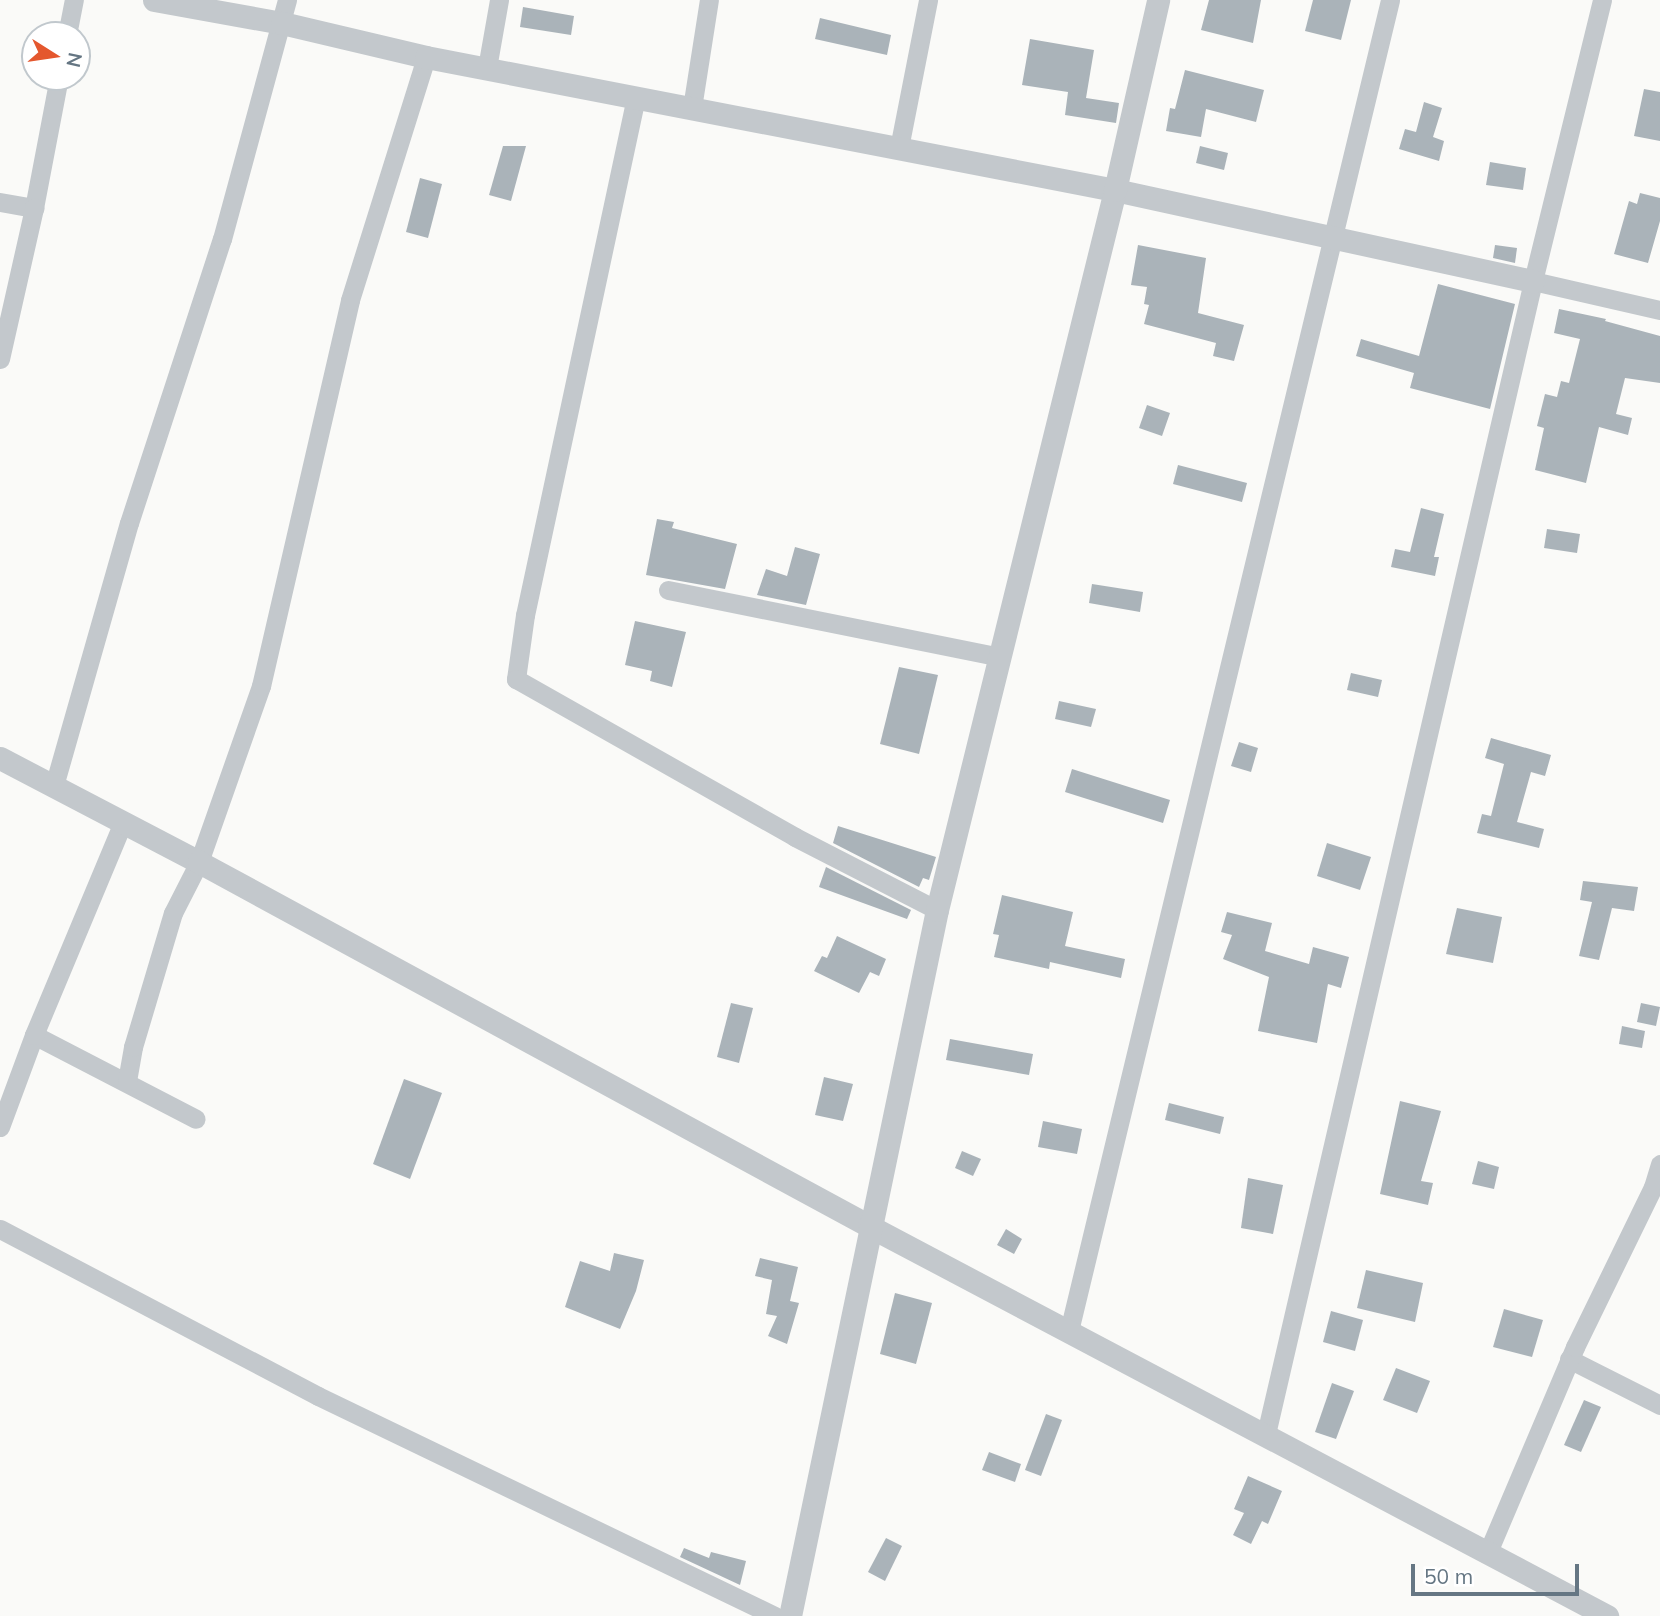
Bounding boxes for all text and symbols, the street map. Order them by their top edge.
north arrow [21,21,91,91]
text: N [61,50,88,69]
scale bar [1415,1550,1583,1594]
text: 50 m [1424,1563,1473,1589]

